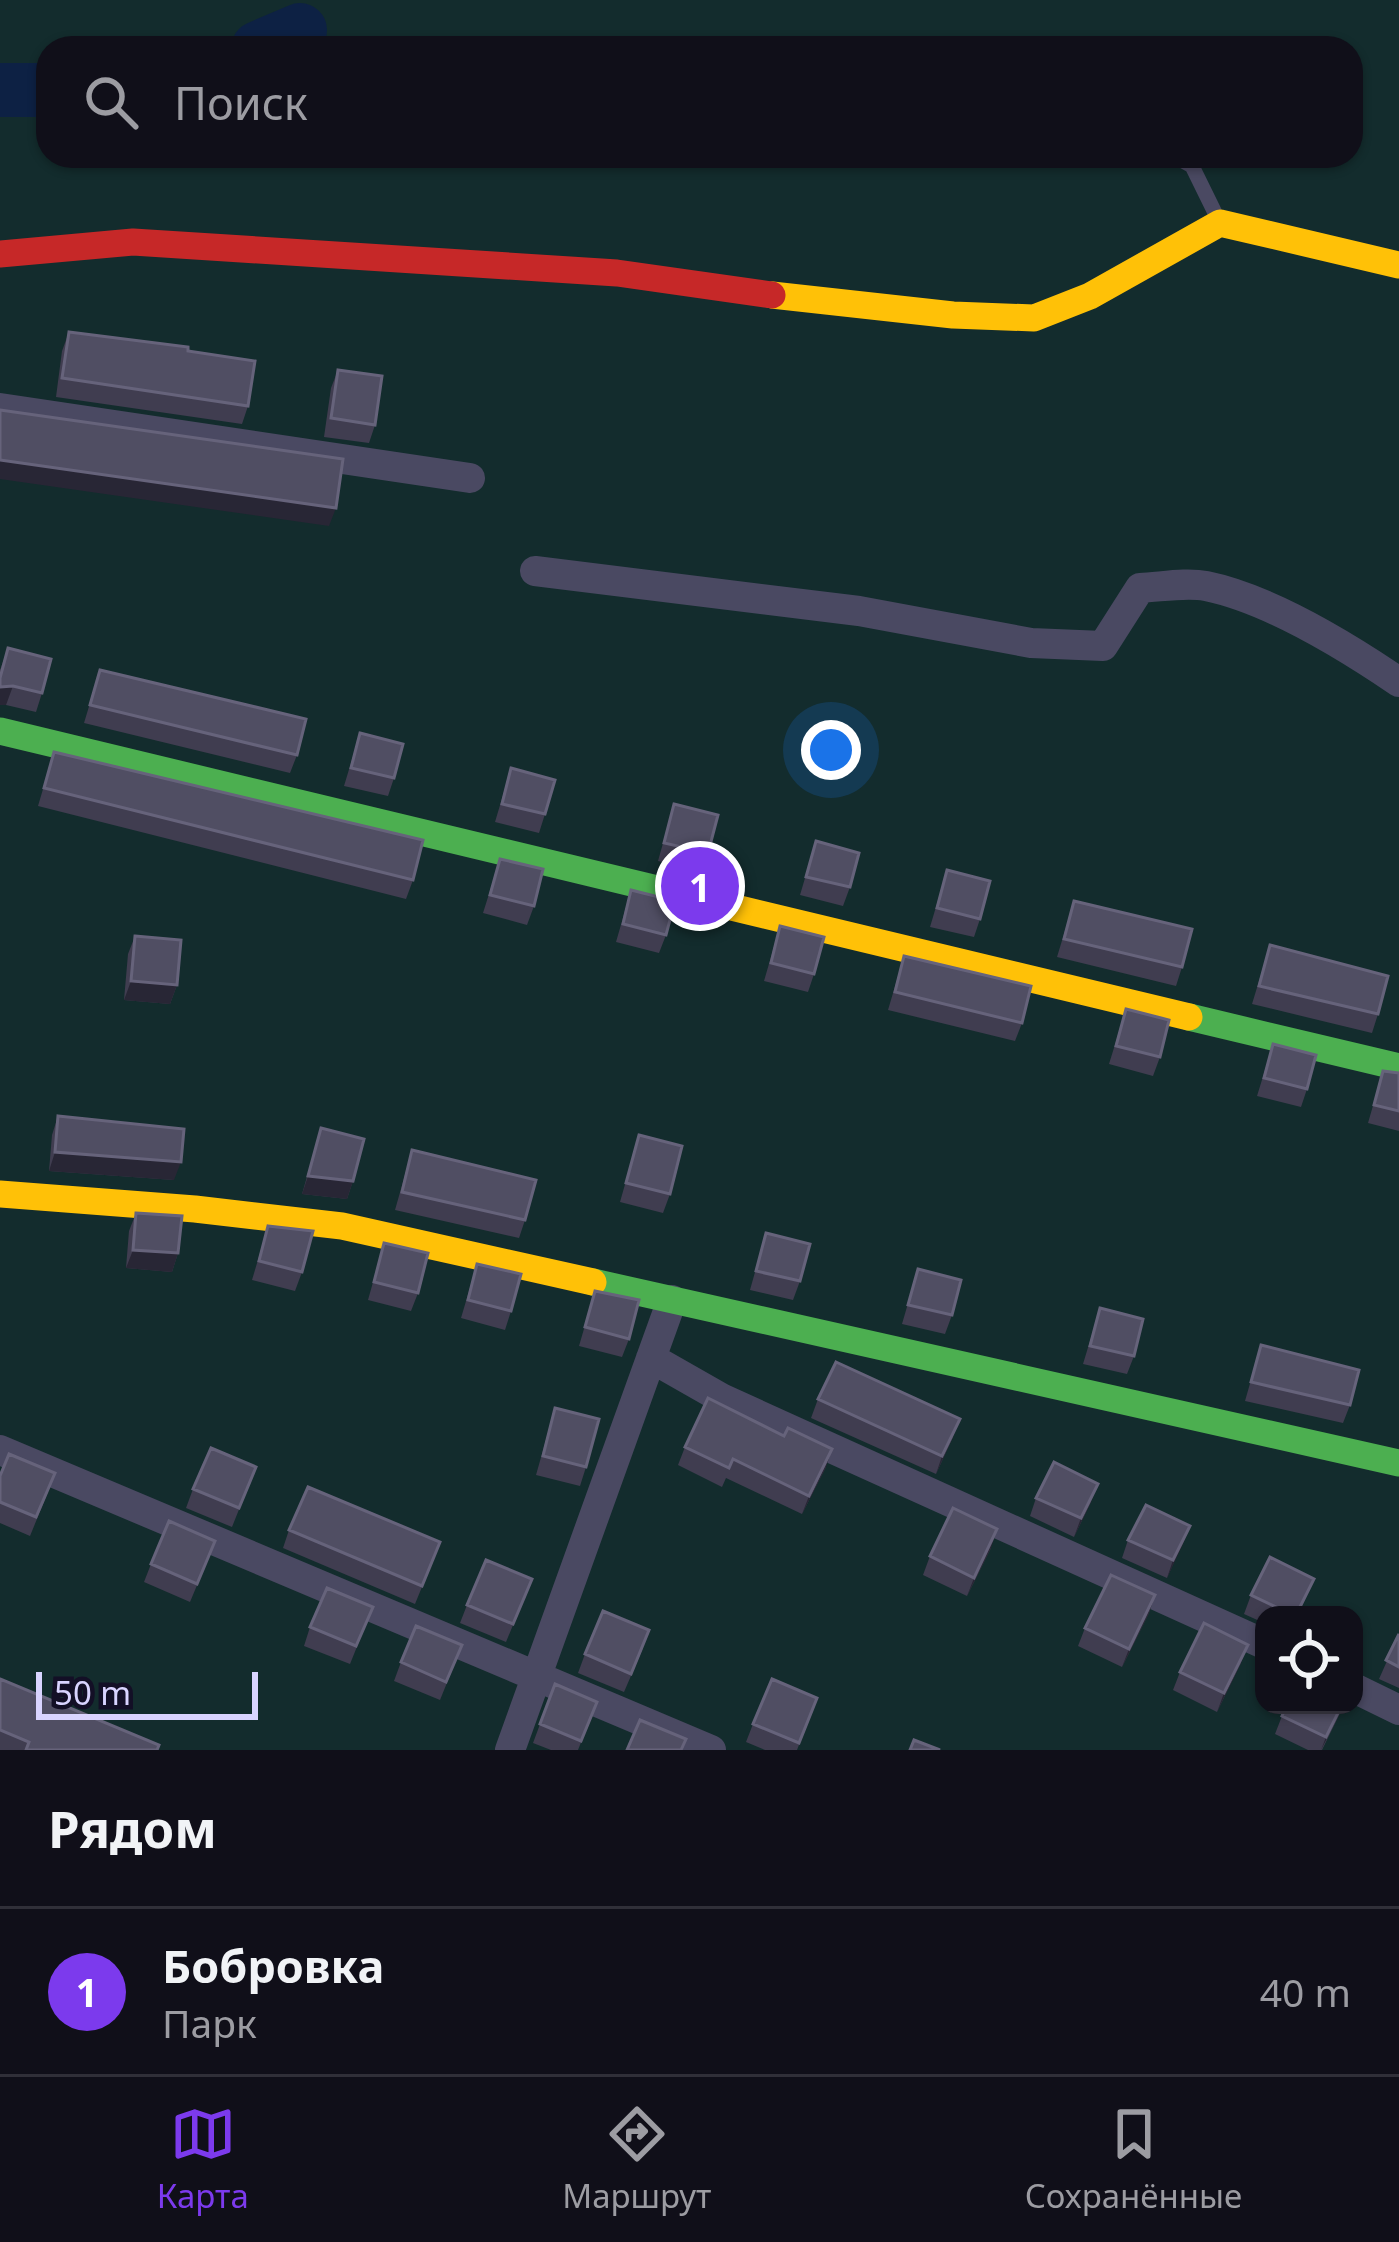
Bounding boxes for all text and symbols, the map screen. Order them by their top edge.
search box [36,36,1363,168]
icon: search [78,69,144,135]
text: Поиск [174,72,308,133]
your location [801,720,861,780]
pin: 1 [661,841,739,931]
map controls [1255,1606,1363,1714]
button: locate [1255,1606,1363,1714]
scale bar [36,1666,258,1719]
text: 50 m [54,1670,131,1715]
text: Рядом [48,1793,217,1863]
text: Бобровка [162,1935,384,1996]
text: 1 [76,1965,98,2018]
text: 40 m [1260,1965,1351,2018]
text: Парк [162,1996,257,2049]
tab: Карта [157,2101,249,2218]
tab: Маршрут [562,2101,711,2218]
tab: Сохранённые [1025,2101,1242,2218]

